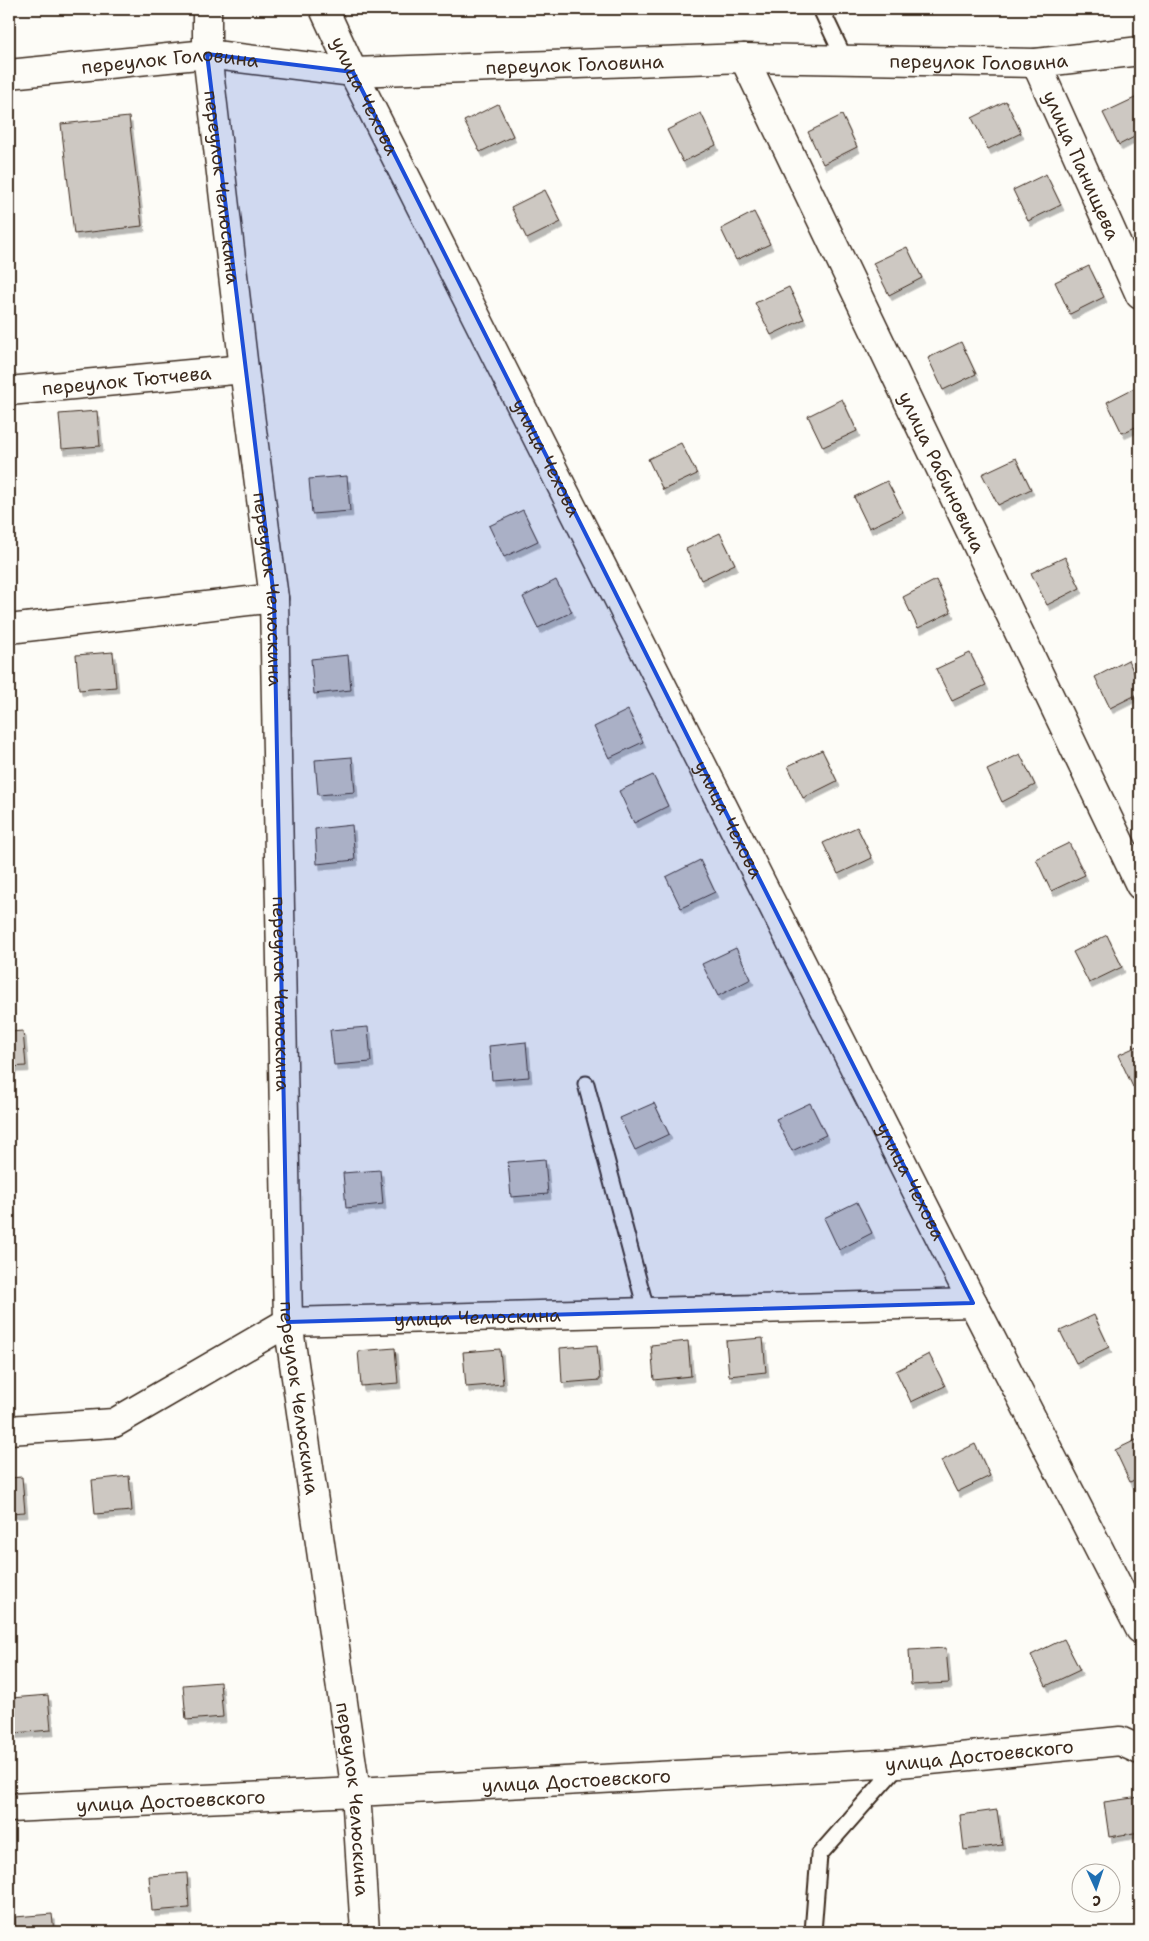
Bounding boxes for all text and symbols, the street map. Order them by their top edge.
street label: улица Чехова [326,32,405,159]
street label: переулок Головина [80,41,261,79]
street label: переулок Головина [889,47,1069,76]
street label: переулок Головина [485,48,665,80]
street label: улица Панищева [1037,87,1126,244]
street label: переулок Челюскина [199,89,246,286]
street label: переулок Тютчева [41,360,212,400]
street label: улица Рабиновича [893,387,992,557]
street label: улица Чехова [507,394,587,521]
street label: переулок Челюскина [248,491,288,687]
street label: улица Чехова [689,756,770,883]
street label: переулок Челюскина [267,896,296,1092]
street label: улица Чехова [871,1118,952,1244]
street label: переулок Челюскина [275,1301,325,1497]
street label: улица Челюскина [394,1302,561,1332]
street label: переулок Челюскина [331,1700,375,1897]
street label: улица Достоевского [885,1733,1075,1776]
street label: улица Достоевского [481,1763,671,1798]
street label: улица Достоевского [76,1784,266,1817]
north arrow [1072,1864,1122,1914]
text: С [1092,1892,1101,1910]

